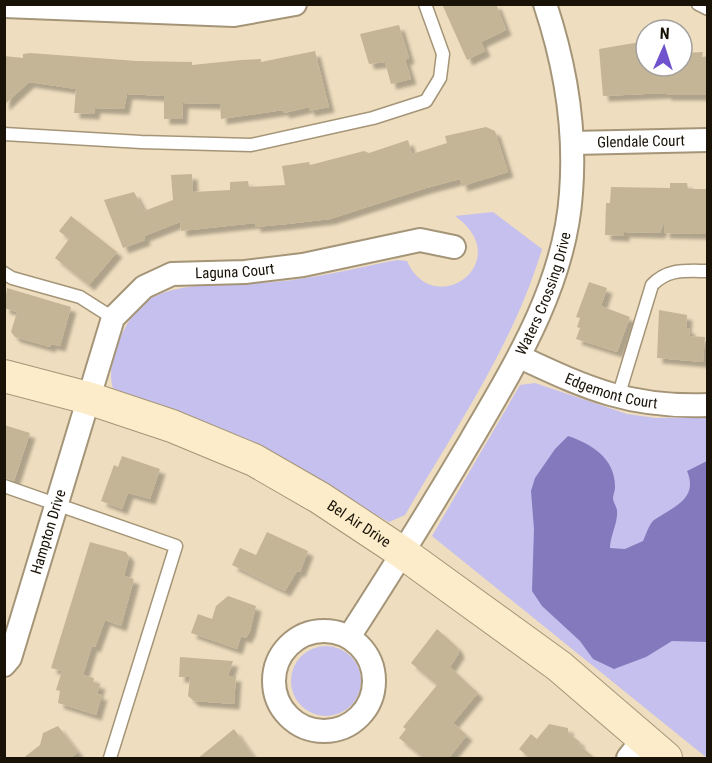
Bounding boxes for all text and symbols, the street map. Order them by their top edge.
north arrow [634,18,694,78]
text: N [659,24,670,43]
street label: Glendale Court [597,132,685,151]
street label: Waters Crossing Drive [512,230,575,358]
street label: Laguna Court [195,260,275,282]
street label: Edgemont Court [562,369,659,412]
street label: Hampton Drive [27,487,70,576]
street label: Bel Air Drive [324,496,394,551]

